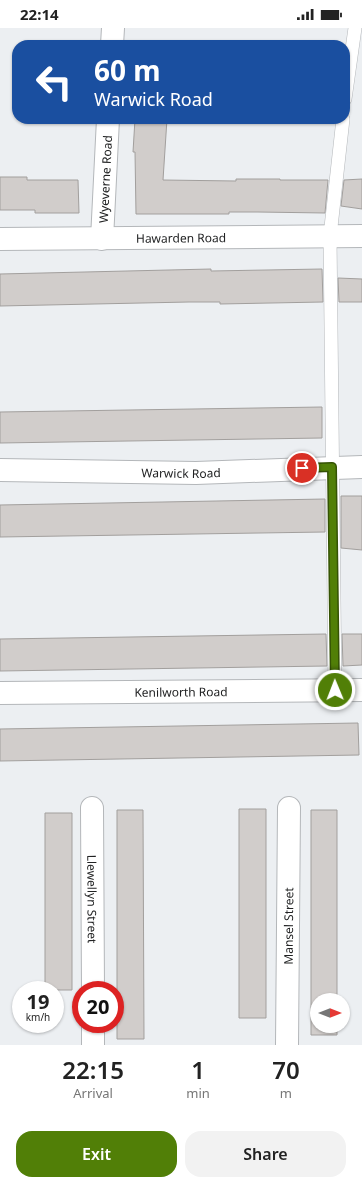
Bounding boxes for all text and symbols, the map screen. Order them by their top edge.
text: 22:14 [20,4,59,24]
text: 60 m [94,51,161,89]
icon: left [28,56,80,108]
text: Warwick Road [94,87,213,111]
street label: Wyeverne Road [94,135,116,223]
street label: Hawarden Road [136,229,226,246]
pin [285,451,319,485]
icon: arrive [291,457,313,479]
street label: Warwick Road [141,464,221,482]
position arrow [314,669,356,711]
street label: Kenilworth Road [134,683,228,700]
street label: Llewellyn Street [84,855,101,944]
street label: Mansel Street [279,887,297,965]
speed limit sign: 20 [72,981,124,1033]
text: 19 [27,988,49,1015]
north arrow [310,993,350,1033]
map controls [310,993,350,1033]
text: km/h [26,1010,50,1024]
text: 22:15 [62,1053,124,1086]
text: 1 [191,1053,205,1086]
text: 70 [272,1053,300,1086]
text: Arrival [73,1084,113,1102]
text: min [186,1084,210,1102]
text: m [280,1084,292,1102]
button: Exit [16,1131,177,1177]
button: Share [185,1131,346,1177]

